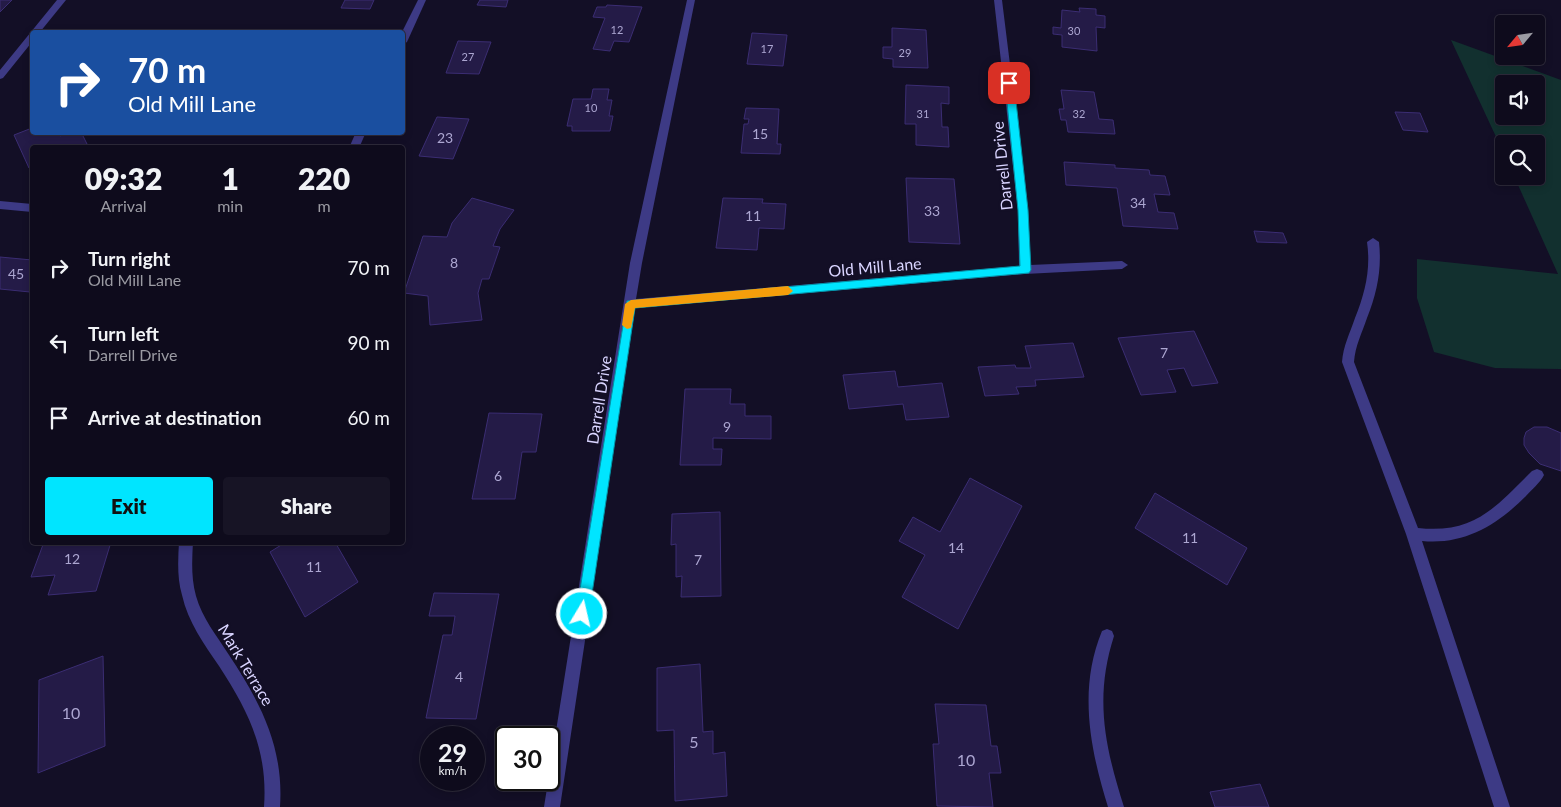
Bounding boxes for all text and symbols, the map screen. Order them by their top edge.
north arrow [1495,15,1545,65]
map controls [1495,15,1545,185]
house number: 12 [611,23,623,36]
house number: 30 [1068,24,1081,37]
house number: 17 [761,42,773,55]
house number: 29 [899,46,911,59]
text: 70 m [128,48,206,90]
icon: right [45,50,110,115]
house number: 27 [462,50,474,63]
pin [988,62,1030,104]
icon: arrive [995,69,1023,97]
button: sound [1495,75,1545,125]
text: Old Mill Lane [128,90,256,117]
house number: 10 [585,101,598,114]
house number: 31 [917,107,929,120]
house number: 32 [1073,107,1085,120]
street label: Darrell Drive [987,121,1016,212]
house number: 15 [752,125,768,142]
house number: 23 [437,129,453,146]
button: search [1495,135,1545,185]
text: 09:32 [85,160,162,196]
text: 1 [221,160,239,196]
text: 220 [298,160,350,196]
house number: 34 [1130,194,1146,211]
text: Arrival [101,196,147,215]
text: min [217,196,243,215]
text: m [317,196,331,215]
house number: 33 [924,202,940,219]
house number: 11 [745,207,761,224]
text: Turn right [88,247,170,270]
street label: Old Mill Lane [828,253,922,280]
icon: right [45,254,73,282]
house number: 8 [450,254,458,271]
text: 70 m [347,256,390,279]
house number: 45 [8,265,24,282]
text: Old Mill Lane [88,270,181,289]
text: Turn left [88,322,159,345]
icon: left [45,329,73,357]
text: 90 m [347,331,390,354]
house number: 7 [1160,344,1168,361]
text: Darrell Drive [88,345,177,364]
street label: Darrell Drive [582,354,615,446]
icon: arrive [45,404,73,432]
text: Arrive at destination [88,406,261,429]
text: 60 m [347,406,390,429]
house number: 9 [723,418,731,435]
house number: 6 [494,467,502,484]
button: Exit [45,477,213,535]
button: Share [223,477,390,535]
house number: 11 [1182,529,1198,546]
house number: 14 [948,539,964,556]
house number: 12 [64,550,80,567]
house number: 7 [694,551,702,568]
house number: 11 [306,558,322,575]
position arrow [555,587,607,639]
street label: Mark Terrace [215,621,278,709]
house number: 4 [455,668,463,685]
house number: 10 [62,703,80,722]
speed limit sign: 30 [495,726,560,791]
house number: 5 [689,732,699,751]
text: 29 [438,737,467,767]
house number: 10 [957,750,975,769]
text: km/h [438,763,467,778]

